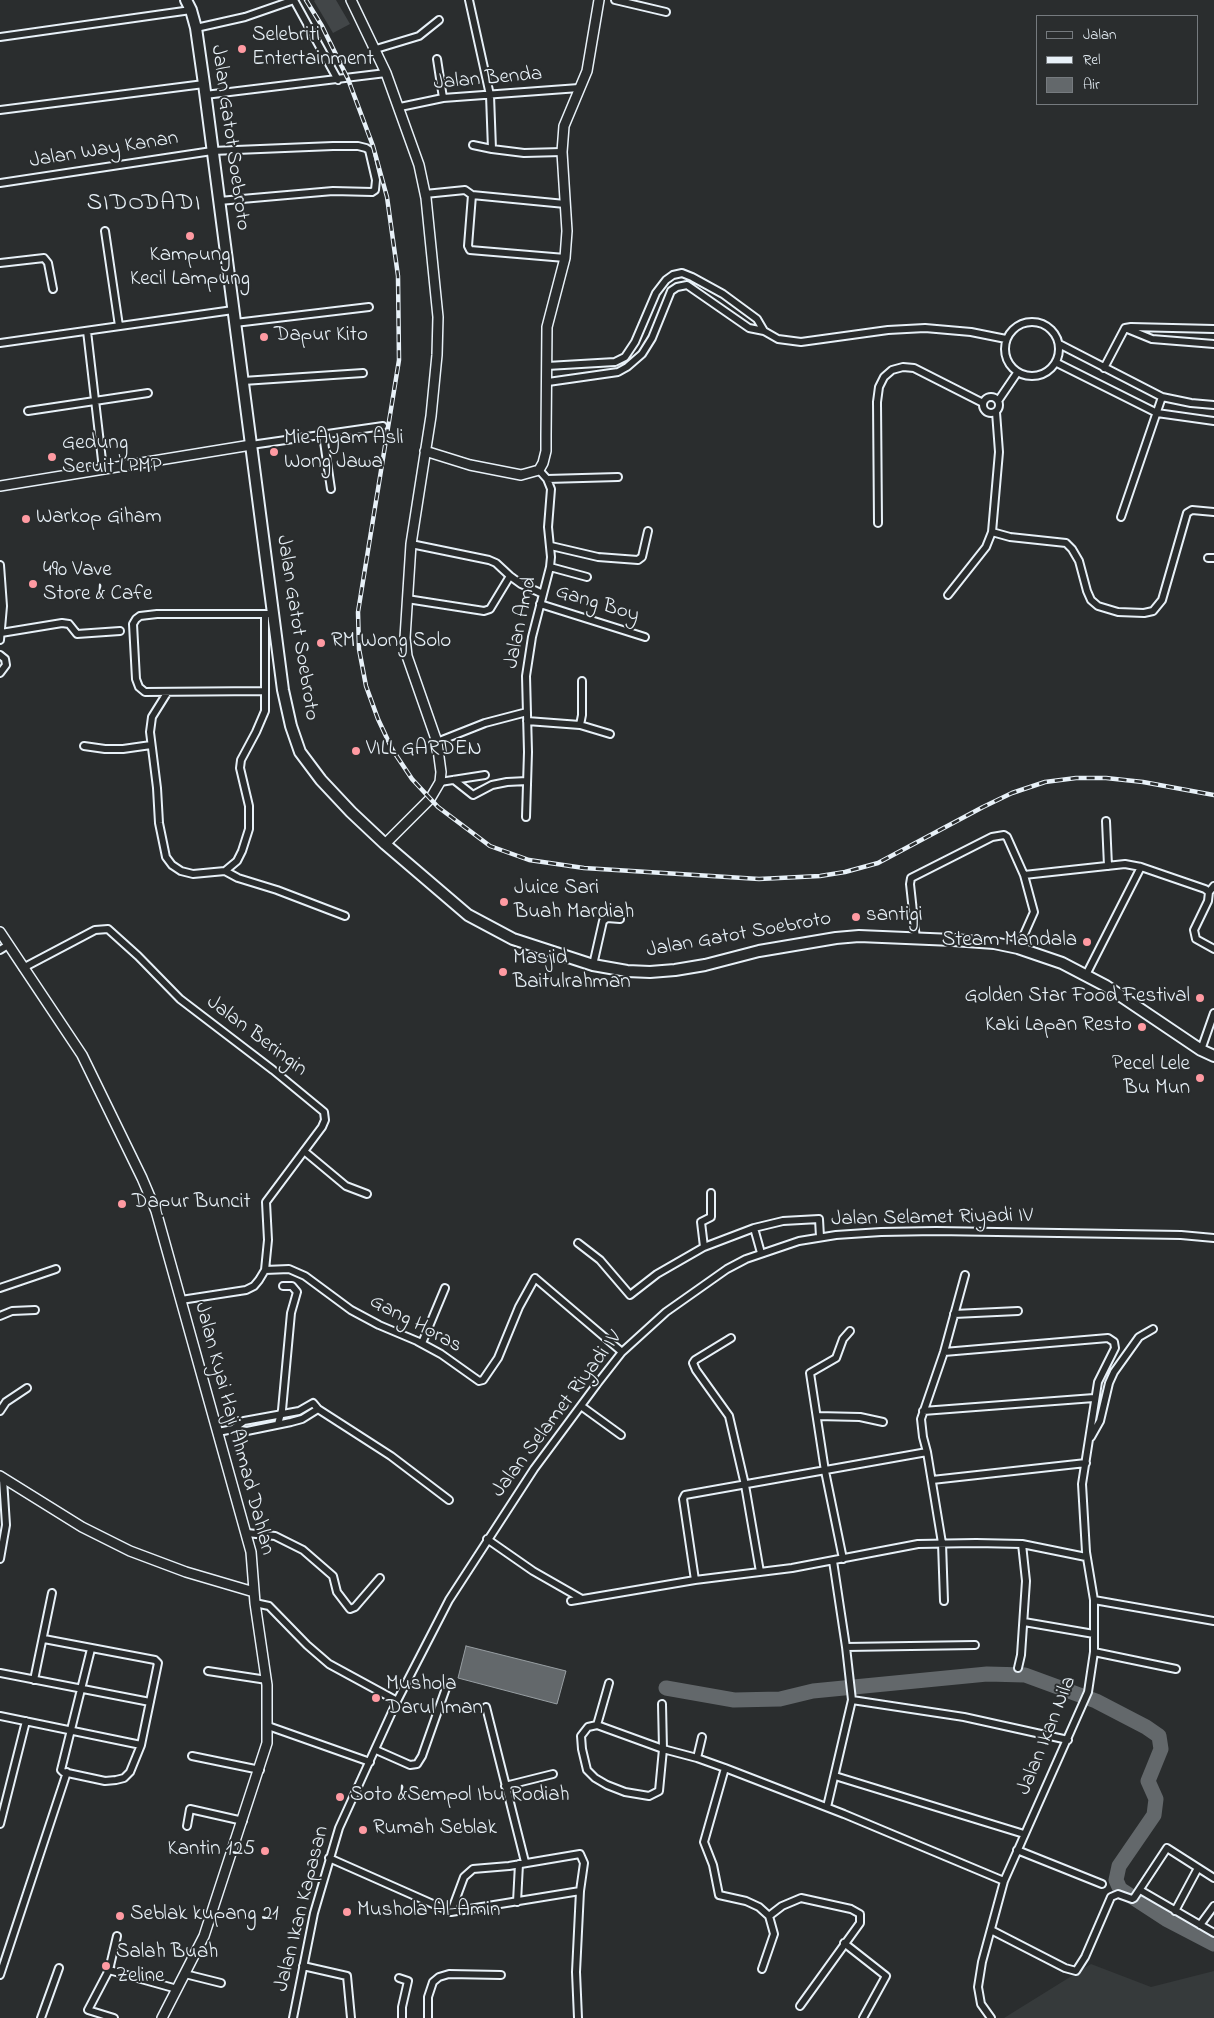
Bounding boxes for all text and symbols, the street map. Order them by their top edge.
legend [1036,15,1199,105]
place label: Selebriti Entertainment [252,24,374,74]
text: Jalan [1083,24,1116,46]
marker: Selebriti Entertainment [236,43,248,55]
street label: Jalan Gatot Soebroto [203,44,255,232]
text: Rel [1083,49,1101,71]
street label: Jalan Benda [433,63,543,97]
text: Air [1083,74,1100,96]
street label: Jalan Way Kanan [28,127,180,175]
district label: SIDODADI [86,191,202,219]
marker: Kampung Kecil Lampung [184,230,196,242]
place label: Kampung Kecil Lampung [130,244,250,294]
place label: Dapur Kito [274,324,368,350]
marker: Dapur Kito [258,331,270,343]
place label: Mie Ayam Asli Wong Jawa [284,427,404,477]
place label: Gedung Seruit LPMP [62,432,162,482]
marker: Mie Ayam Asli Wong Jawa [268,446,280,458]
marker: Gedung Seruit LPMP [46,451,58,463]
place label: Warkop Giham [36,506,161,532]
marker: Warkop Giham [20,513,32,525]
street label: Jalan Gatot Soebroto [269,534,323,722]
place label: 490 Vave Store & Cafe [43,559,152,609]
street label: Jalan Amd [500,575,544,671]
marker: 490 Vave Store & Cafe [27,578,39,590]
street label: Gang Boy [552,580,642,630]
place label: RM Wong Solo [331,630,451,656]
marker: RM Wong Solo [315,637,327,649]
place label: VILL GARDEN [366,738,482,764]
marker: VILL GARDEN [350,745,362,757]
place label: Juice Sari Buah Mardiah [514,877,634,927]
marker: Juice Sari Buah Mardiah [498,896,510,908]
place label: santigi [866,904,922,930]
street label: Jalan Gatot Soebroto [645,907,833,965]
marker: santigi [850,911,862,923]
place label: Steam Mandala [942,929,1077,955]
marker: Steam Mandala [1081,936,1093,948]
place label: Masjid Baitulrahman [513,947,631,997]
marker: Masjid Baitulrahman [497,966,509,978]
place label: Golden Star Food Festival [964,985,1190,1011]
street label: Jalan Beringin [201,991,311,1083]
marker: Golden Star Food Festival [1194,992,1206,1004]
place label: Kaki Lapan Resto [985,1014,1132,1040]
marker: Kaki Lapan Resto [1136,1021,1148,1033]
place label: Pecel Lele Bu Mun [1112,1053,1190,1103]
marker: Pecel Lele Bu Mun [1194,1072,1206,1084]
place label: Dapur Buncit [132,1191,250,1217]
marker: Dapur Buncit [116,1198,128,1210]
street label: Jalan Selamet Riyadi IV [831,1205,1033,1233]
street label: Gang Horas [364,1290,466,1360]
street label: Jalan Kyai Haji Ahmad Dahlan [187,1300,279,1558]
street label: Jalan Selamet Riyadi IV [487,1327,629,1503]
place label: Mushola Darul Iman [386,1673,483,1723]
street label: Jalan Ikan Nila [1013,1673,1083,1799]
marker: Mushola Darul Iman [370,1692,382,1704]
place label: Soto &Sempol Ibu Rodiah [350,1784,570,1810]
marker: Soto &Sempol Ibu Rodiah [334,1791,346,1803]
place label: Rumah Seblak [373,1817,497,1843]
street label: Jalan Ikan Kapasan [270,1824,336,1994]
marker: Rumah Seblak [357,1824,369,1836]
place label: Kantin 125 [168,1838,255,1864]
marker: Kantin 125 [259,1845,271,1857]
place label: Mushola Al-Amin [357,1899,500,1925]
place label: Seblak kupang 21 [130,1903,279,1929]
marker: Mushola Al-Amin [341,1906,353,1918]
marker: Seblak kupang 21 [114,1910,126,1922]
place label: Salah Buah Zeline [116,1941,218,1991]
marker: Salah Buah Zeline [100,1960,112,1972]

